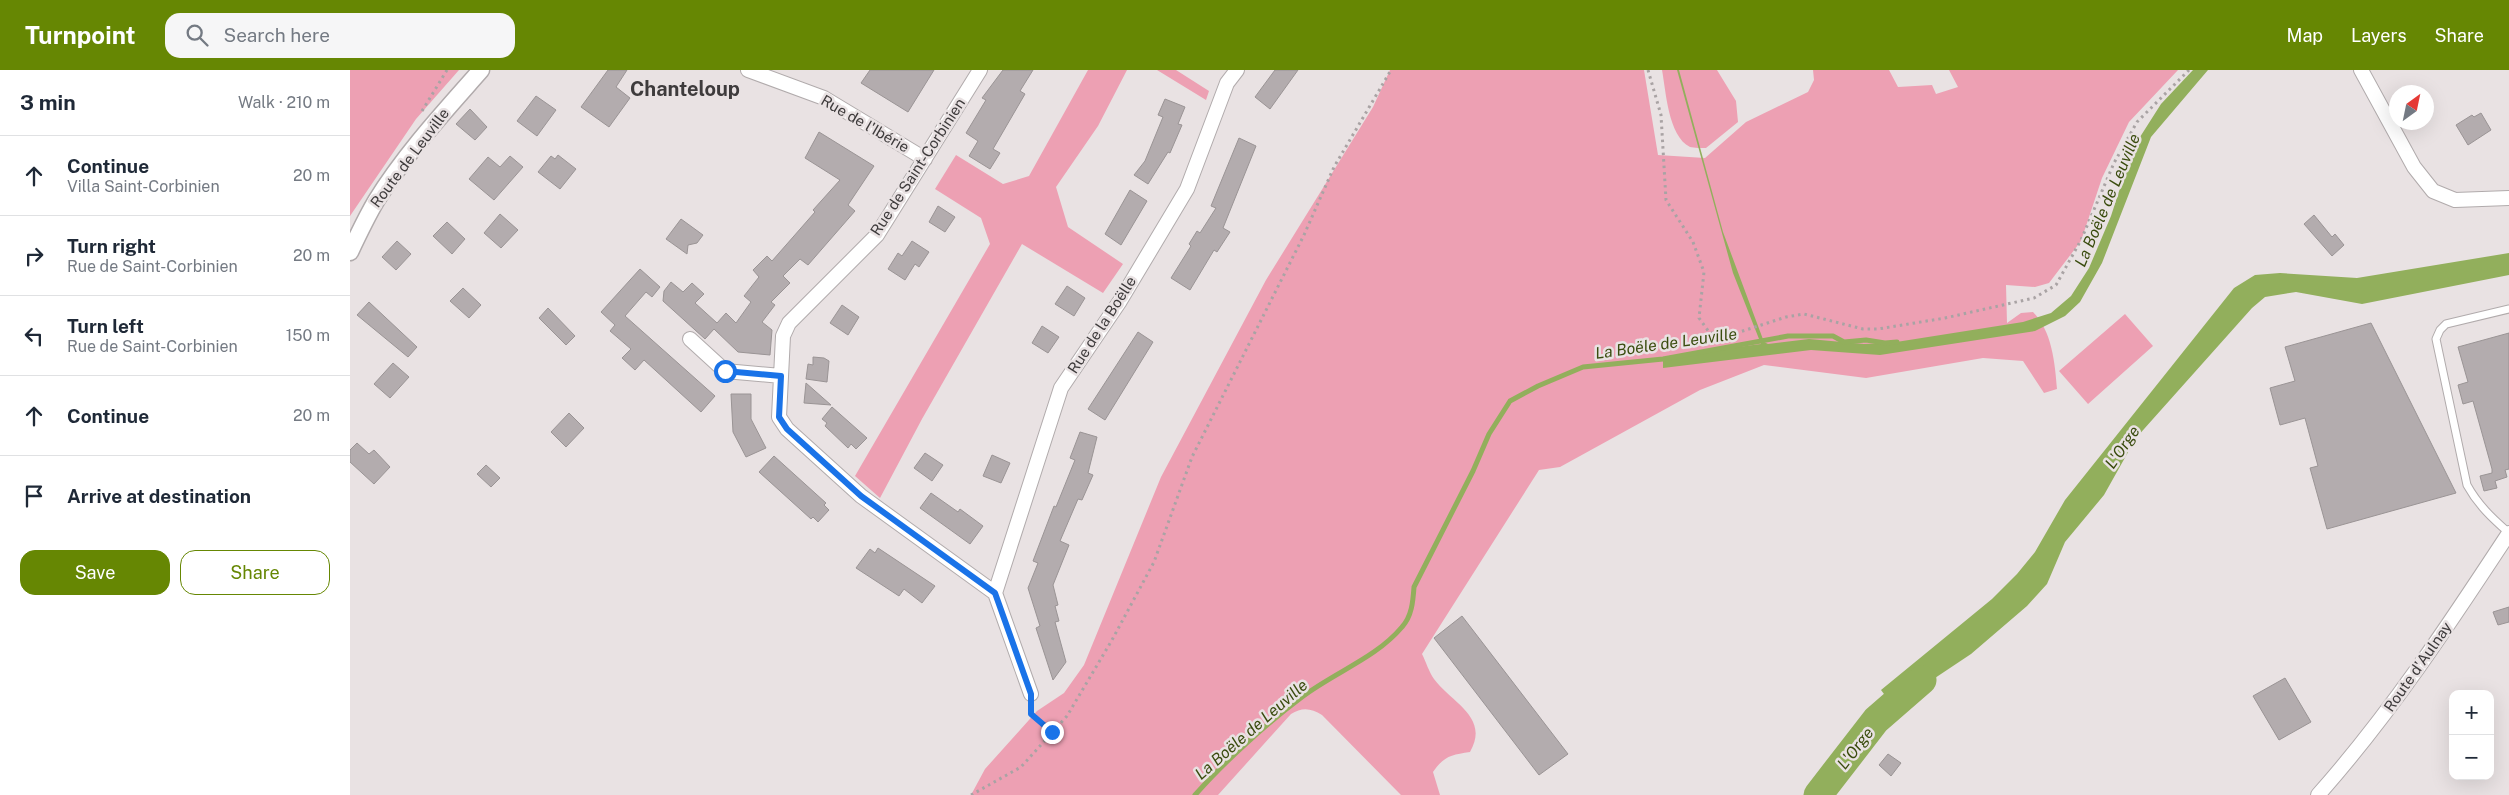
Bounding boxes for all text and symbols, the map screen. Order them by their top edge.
search box [165,13,515,58]
text: Turnpoint [25,21,135,49]
icon: search [183,21,211,49]
text: Search here [223,24,330,46]
text: Map [2287,25,2323,46]
text: Layers [2351,25,2407,46]
text: Share [2435,25,2484,46]
district label: Chanteloup [630,77,740,101]
north arrow [2389,85,2434,130]
text: 3 min [20,90,76,115]
street label: Rue de l'Ibérie [818,91,912,156]
text: Walk · 210 m [238,93,330,112]
street label: Rue de Saint-Corbinien [867,95,968,238]
street label: Route de Leuville [367,105,452,211]
water label: La Boële de Leuville [2071,130,2144,270]
text: Continue [67,155,149,177]
icon: ahead [20,162,48,190]
text: 20 m [293,166,330,185]
text: Villa Saint-Corbinien [67,177,220,196]
text: Turn right [67,235,156,257]
icon: right [20,242,48,270]
text: 20 m [293,246,330,265]
text: Rue de Saint-Corbinien [67,257,238,276]
street label: Rue de la Boëlle [1064,273,1139,376]
text: Turn left [67,315,144,337]
icon: left [20,322,48,350]
water label: La Boële de Leuville [1594,324,1738,363]
text: 150 m [286,326,330,345]
text: Rue de Saint-Corbinien [67,337,238,356]
route start [714,360,737,383]
icon: ahead [20,402,48,430]
text: Continue [67,405,149,427]
text: 20 m [293,406,330,425]
water label: L'Orge [2101,422,2144,472]
icon: arrive [20,482,48,510]
text: Arrive at destination [67,485,251,507]
button: Save [20,550,170,595]
button: Share [180,550,330,595]
street label: Route d'Aulnay [2380,619,2455,715]
water label: La Boële de Leuville [1191,675,1312,783]
map controls [2449,690,2494,780]
button: + [2449,690,2494,735]
route end [1041,721,1064,744]
water label: L'Orge [1833,723,1878,773]
button: − [2449,735,2494,780]

